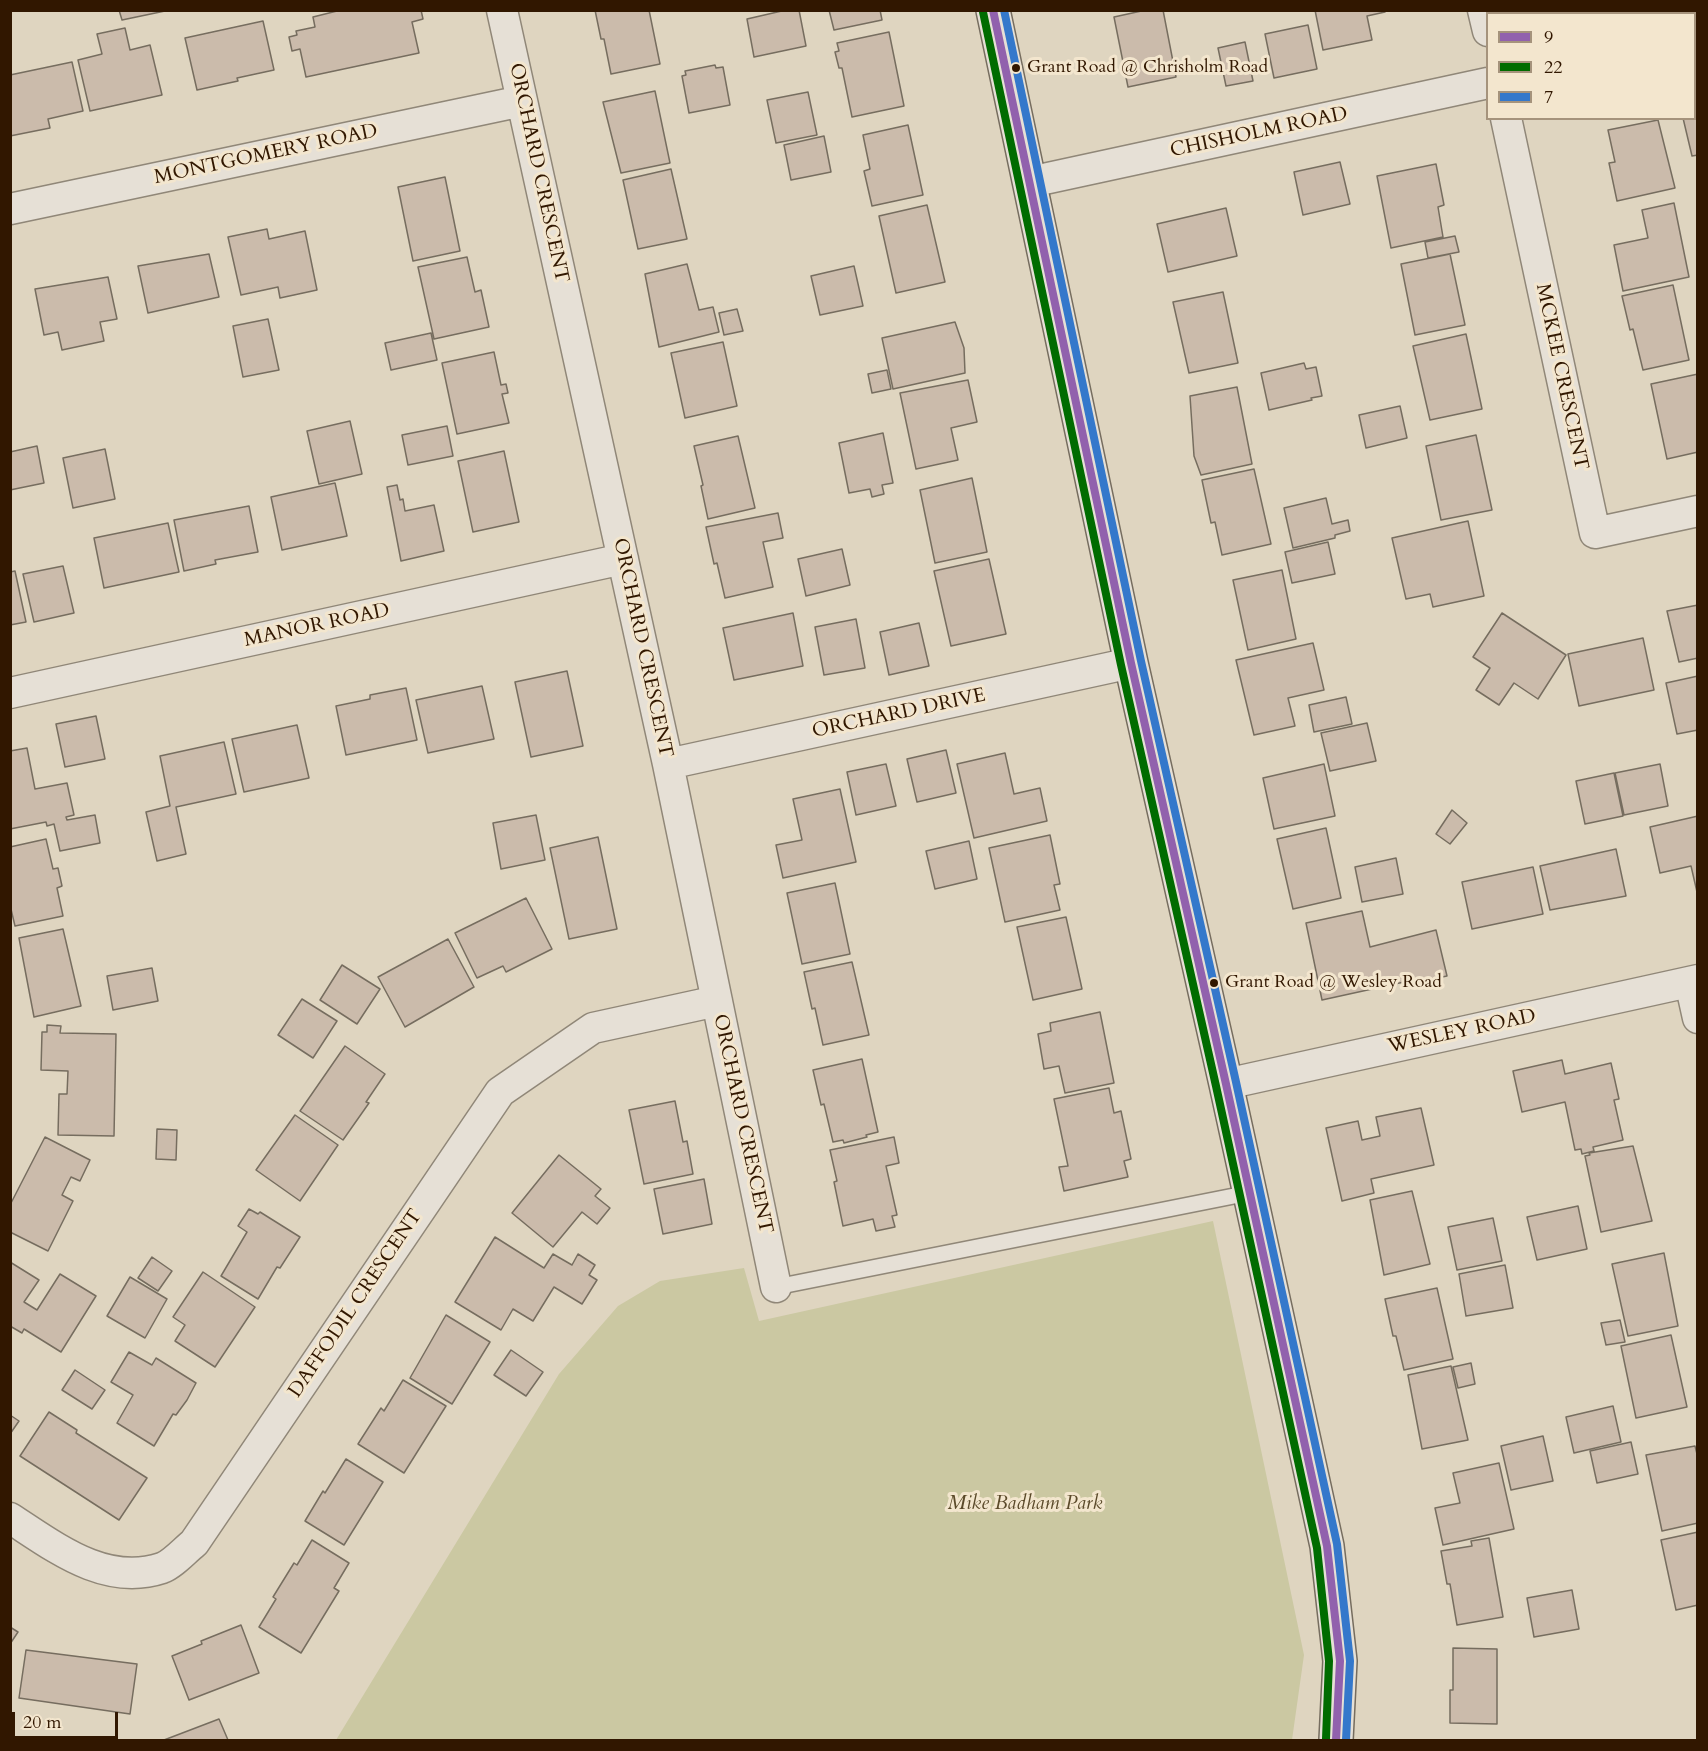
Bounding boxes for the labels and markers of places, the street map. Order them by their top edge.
place label: Grant Road @ Chrisholm Road [1027,57,1268,79]
marker: Grant Road @ Chrisholm Road [1010,62,1022,74]
place label: Grant Road @ Wesley Road [1225,972,1442,994]
marker: Grant Road @ Wesley Road [1208,977,1220,989]

